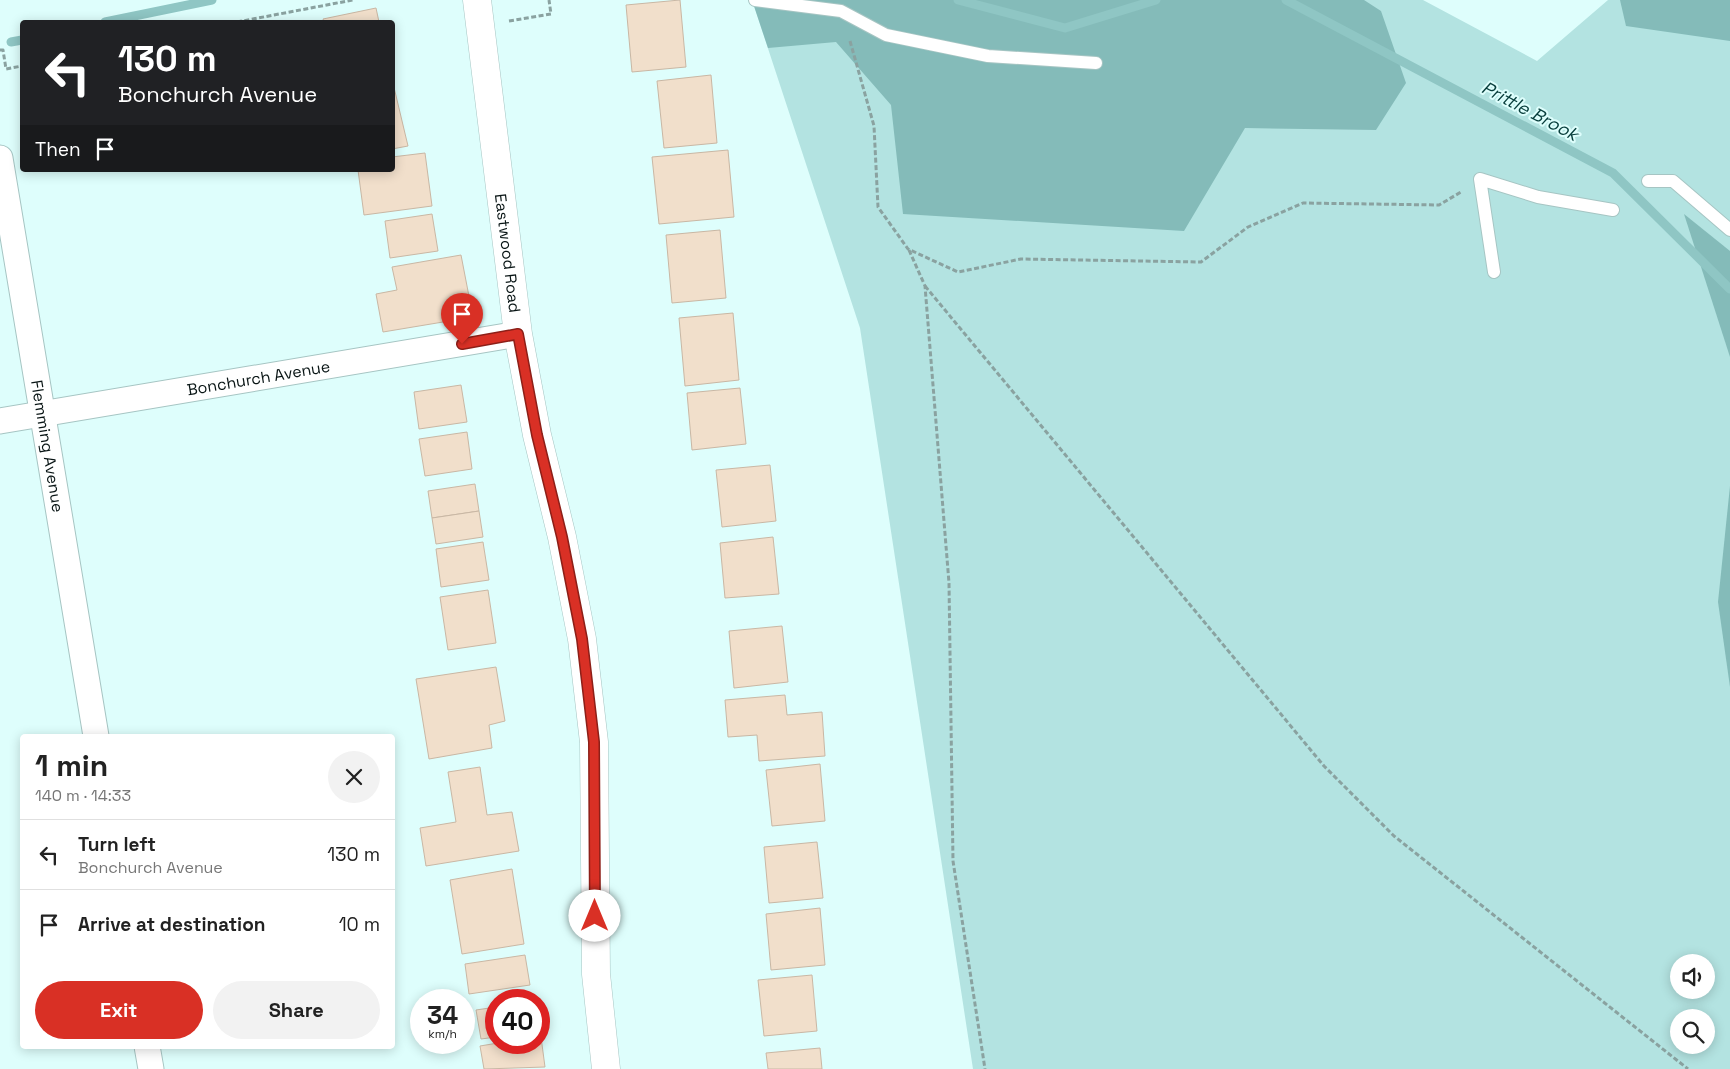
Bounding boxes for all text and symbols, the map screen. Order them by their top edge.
text: 130 m [118,37,217,81]
icon: left [35,40,100,105]
water label: Prittle Brook [1478,76,1585,147]
text: Bonchurch Avenue [118,80,317,108]
icon: arrive [91,135,119,163]
text: Then [35,137,81,162]
street label: Eastwood Road [490,192,525,314]
pin [441,293,483,344]
icon: arrive [448,300,476,328]
street label: Bonchurch Avenue [185,356,332,400]
street label: Flemming Avenue [26,378,69,514]
text: 1 min [35,746,108,785]
button: close [328,751,380,803]
text: 140 m · 14:33 [35,785,131,806]
text: Turn left [78,832,156,857]
icon: left [35,841,63,869]
text: 130 m [327,842,380,867]
text: Bonchurch Avenue [78,857,223,878]
position arrow [568,889,620,941]
icon: arrive [35,911,63,939]
text: Arrive at destination [78,912,266,937]
text: 10 m [339,912,380,937]
map controls [1670,954,1715,1054]
button: sound [1670,954,1715,999]
button: Exit [35,981,203,1039]
button: Share [213,981,380,1039]
speed limit sign: 40 [485,989,550,1054]
text: 34 [427,999,458,1031]
button: search [1670,1009,1715,1054]
text: km/h [428,1026,457,1042]

